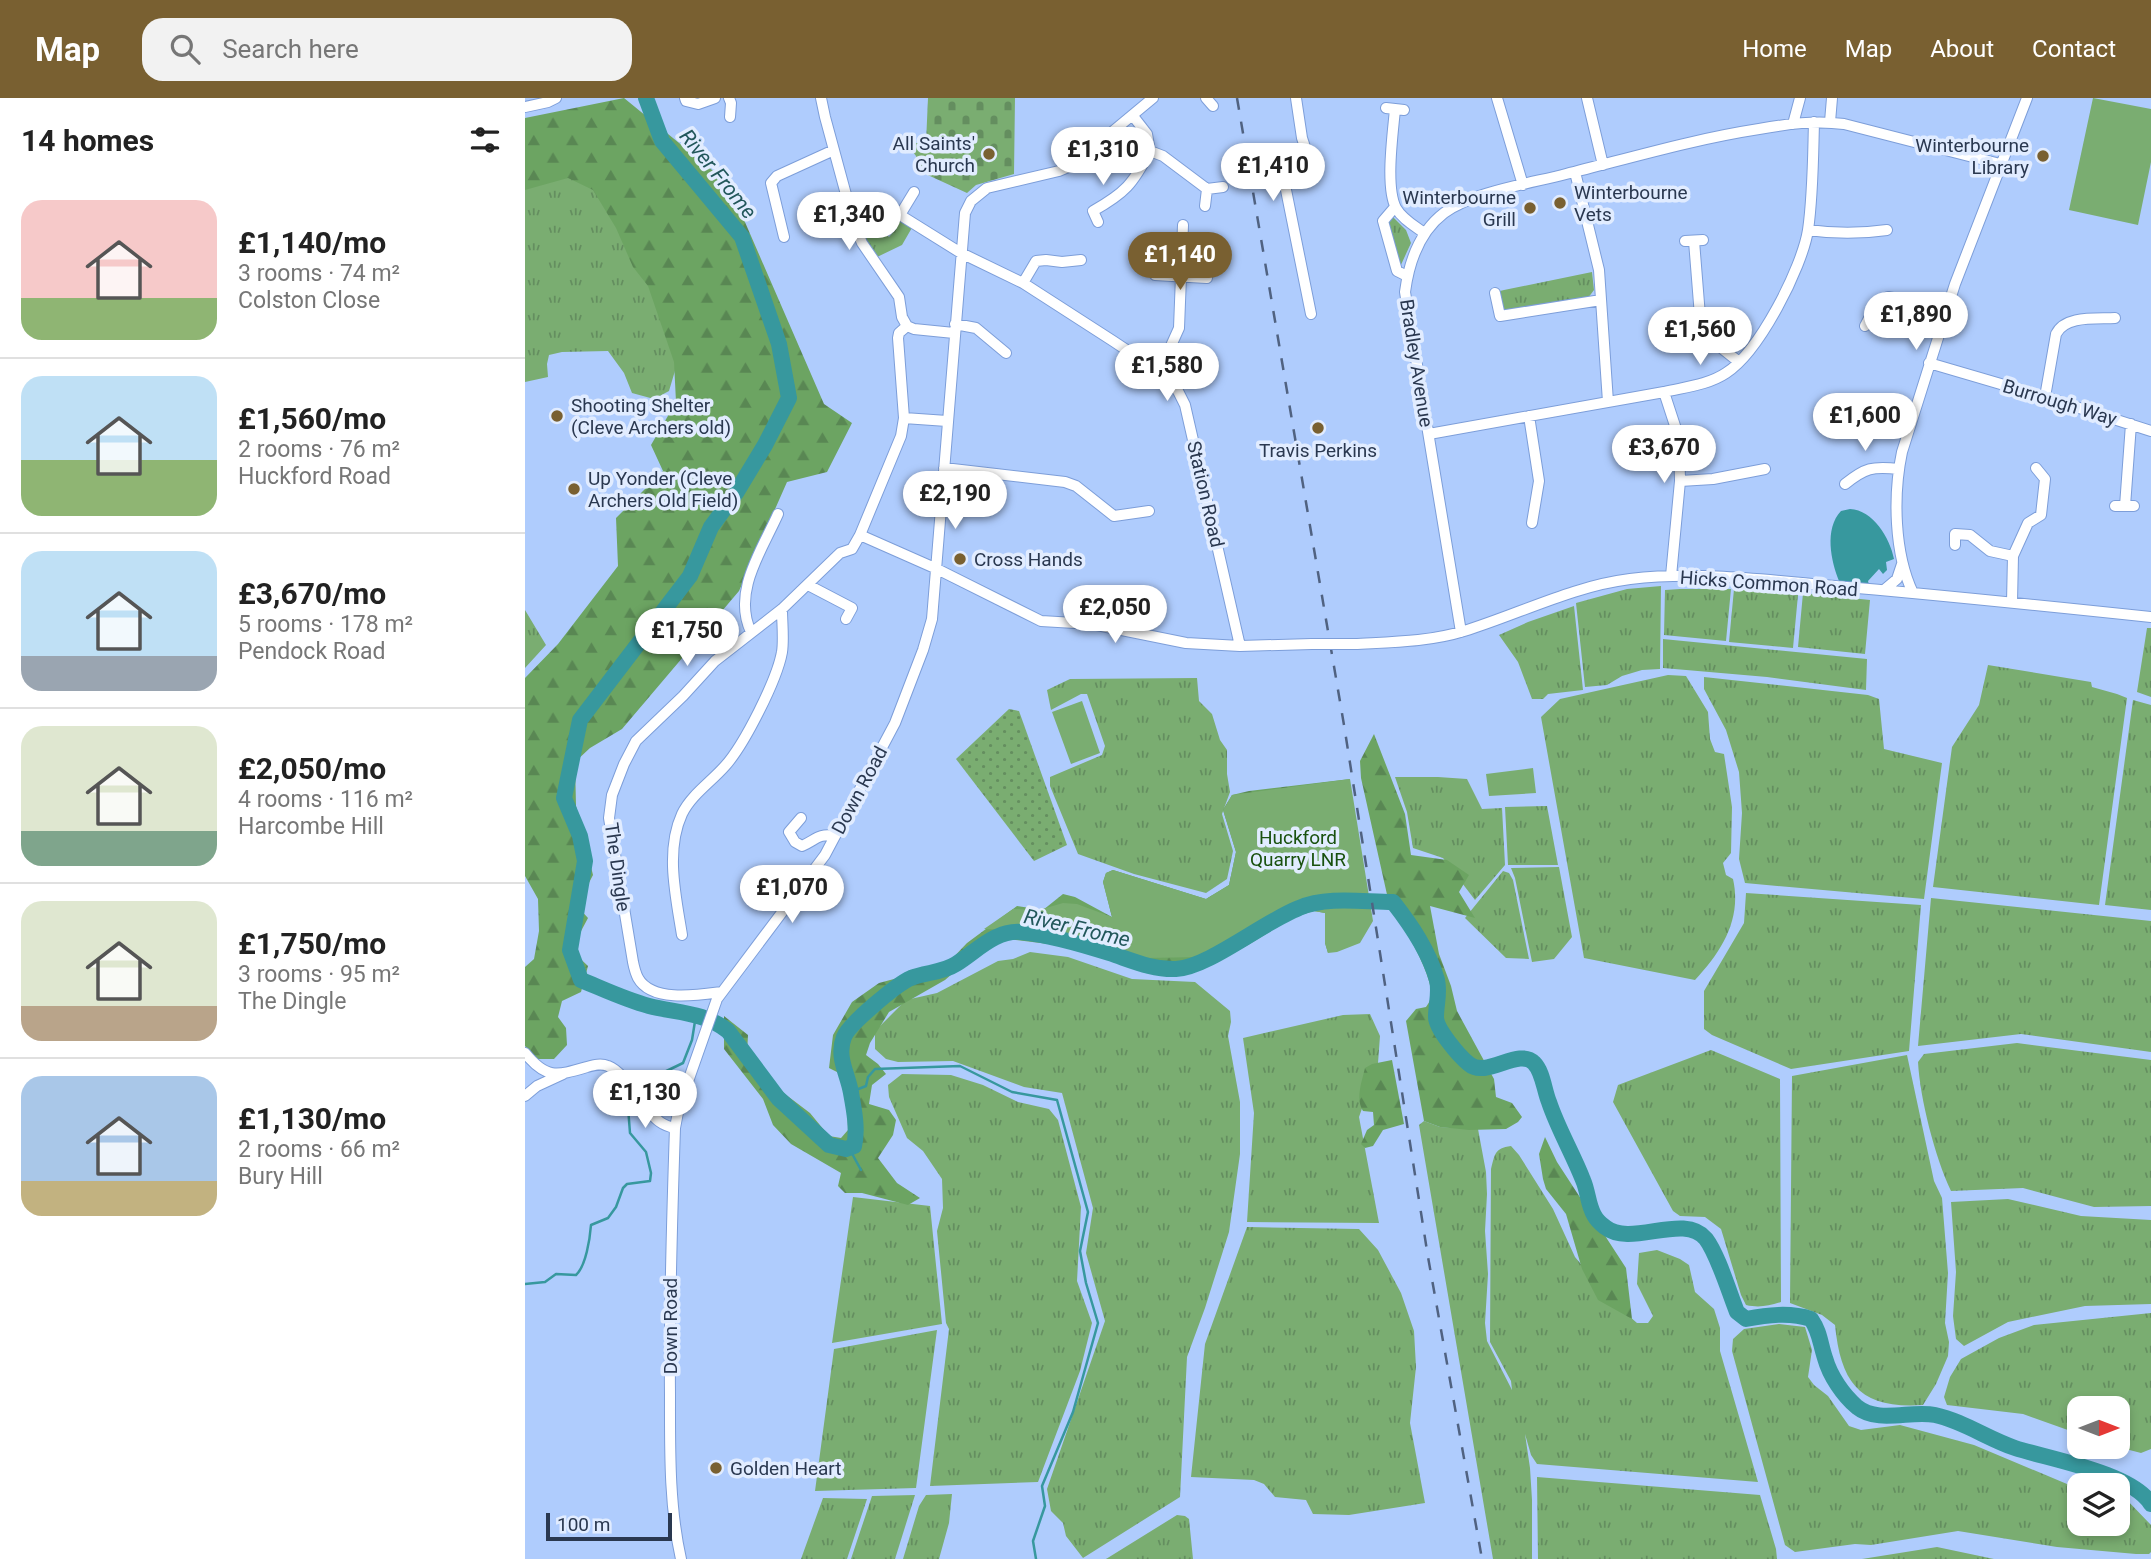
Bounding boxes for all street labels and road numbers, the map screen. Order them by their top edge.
street label: Bradley Avenue [1395,297,1438,429]
street label: Burrough Way [2000,374,2120,431]
street label: Station Road [1182,439,1229,549]
street label: Hicks Common Road [1679,566,1859,601]
street label: Down Road [827,742,892,838]
street label: The Dingle [600,821,635,913]
street label: Down Road [659,1278,682,1374]

